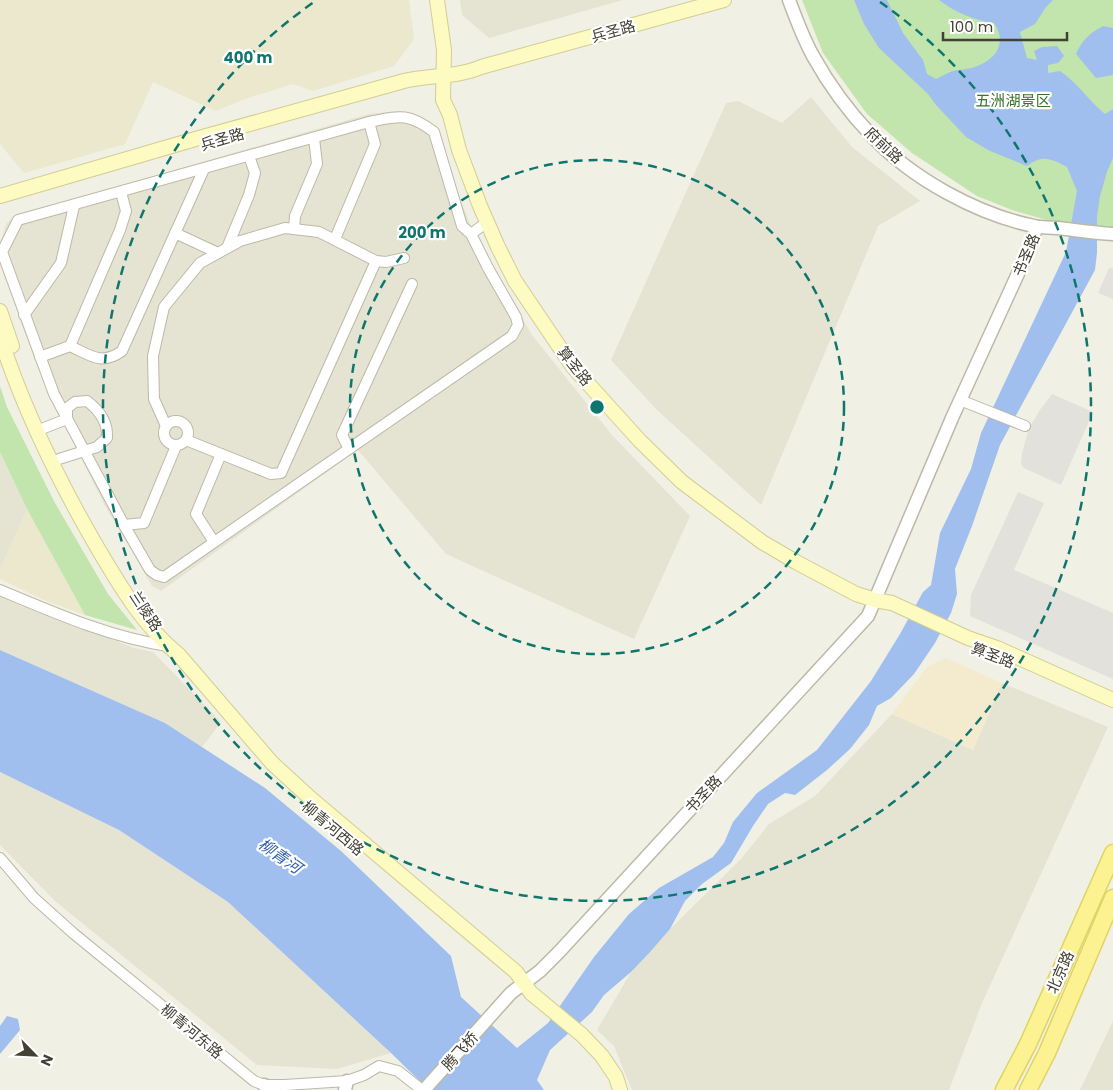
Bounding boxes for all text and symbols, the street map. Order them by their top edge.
scale bar [943,10,1067,42]
street label: 兵圣路 [589,15,637,47]
text: 100 m [950,16,993,37]
text: 400 m [224,47,273,68]
park label: 五洲湖景区 [975,90,1051,111]
street label: 府前路 [860,122,908,168]
street label: 兵圣路 [197,123,247,155]
text: 200 m [398,222,446,243]
street label: 书圣路 [1008,230,1044,280]
street label: 算圣路 [553,342,597,390]
centre of rings [588,398,606,416]
street label: 兰陵路 [125,586,167,636]
street label: 算圣路 [968,637,1018,673]
street label: 书圣路 [680,770,726,818]
street label: 柳青河西路 [298,796,368,860]
water label: 柳青河 [254,833,309,881]
street label: 北京路 [1041,947,1079,997]
street label: 柳青河东路 [157,999,227,1063]
street label: 腾飞桥 [437,1027,483,1075]
north arrow [10,1030,60,1080]
text: N [36,1051,58,1069]

